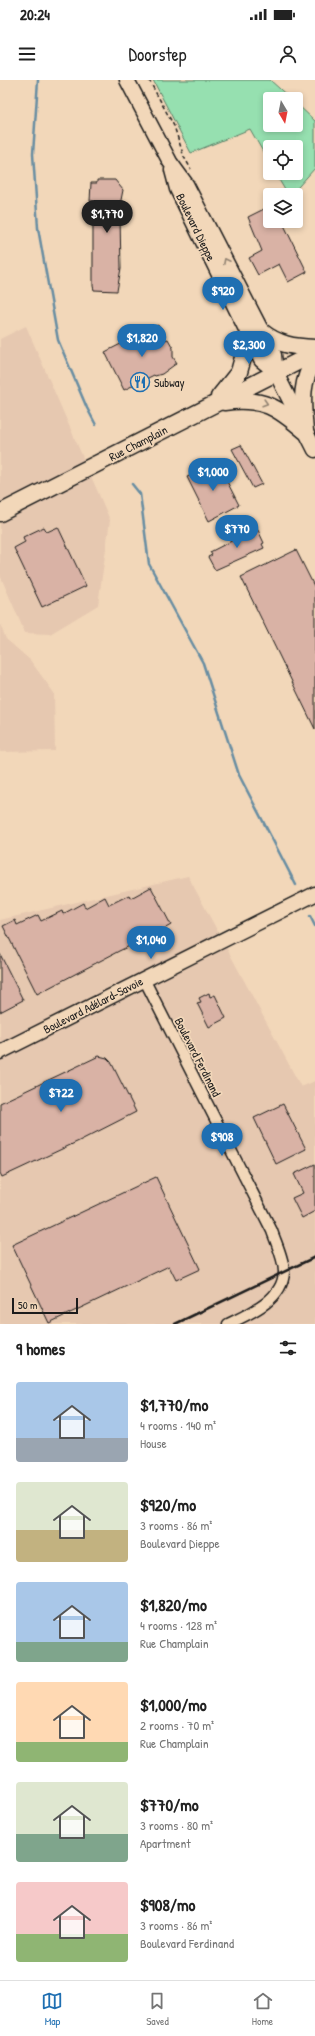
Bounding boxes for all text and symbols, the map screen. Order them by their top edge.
text: 20:24 [20,4,50,25]
text: Doorstep [129,42,186,67]
icon: menu [16,43,38,65]
icon: person [277,43,299,65]
north arrow [263,92,303,132]
map controls [263,92,303,228]
button: locate [263,140,303,180]
button: layers [263,188,303,228]
street label: Boulevard Dieppe [172,190,220,264]
pin: $1,770 [74,200,140,234]
text: $1,770 [91,204,123,222]
one-way arrow [223,258,231,265]
pin: $920 [199,277,247,311]
text: $920 [211,281,235,299]
pin: $1,820 [109,324,175,358]
text: $1,820 [126,328,158,346]
pin: $2,300 [216,331,282,365]
text: $2,300 [233,335,265,353]
restaurant icon: Subway [129,371,151,393]
place label: Subway [154,374,185,391]
one-way arrow [261,398,268,407]
street label: Rue Champlain [106,421,170,465]
pin: $1,000 [180,458,246,492]
text: $1,000 [197,462,229,480]
pin: $770 [213,515,261,549]
text: $770 [224,519,250,537]
pin: $1,040 [118,926,184,960]
text: $1,040 [136,930,166,948]
street label: Boulevard Adélard-Savoie [40,972,146,1038]
street label: Boulevard Ferdinand [171,1014,225,1100]
pin: $722 [37,1079,85,1113]
text: $722 [48,1083,74,1101]
pin: $908 [198,1123,246,1157]
text: $908 [211,1127,233,1145]
scale bar [12,1296,78,1315]
text: 50 m [18,1298,38,1312]
text: 9 homes [16,1337,65,1360]
icon: filters [277,1337,299,1359]
text: $1,770/mo [140,1393,208,1416]
icon: home [48,1398,96,1446]
text: 4 rooms · 140 m² [140,1416,216,1434]
text: House [140,1434,167,1452]
text: $920/mo [140,1493,196,1516]
icon: home [48,1498,96,1546]
text: 3 rooms · 86 m² [140,1516,212,1534]
text: Boulevard Dieppe [140,1534,220,1552]
text: $1,820/mo [140,1593,207,1616]
icon: home [48,1598,96,1646]
text: 4 rooms · 128 m² [140,1616,217,1634]
text: Rue Champlain [140,1634,209,1652]
text: $1,000/mo [140,1693,207,1716]
icon: home [48,1698,96,1746]
text: 2 rooms · 70 m² [140,1716,214,1734]
text: Rue Champlain [140,1734,209,1752]
text: $770/mo [140,1793,199,1816]
icon: home [48,1798,96,1846]
text: 3 rooms · 80 m² [140,1816,213,1834]
text: Apartment [140,1834,191,1852]
text: $908/mo [140,1893,195,1916]
icon: home [48,1898,96,1946]
text: 3 rooms · 86 m² [140,1916,212,1934]
text: Boulevard Ferdinand [140,1934,234,1952]
tab: Map [41,1990,63,2028]
tab: Saved [146,1990,169,2028]
tab: Home [252,1990,274,2028]

